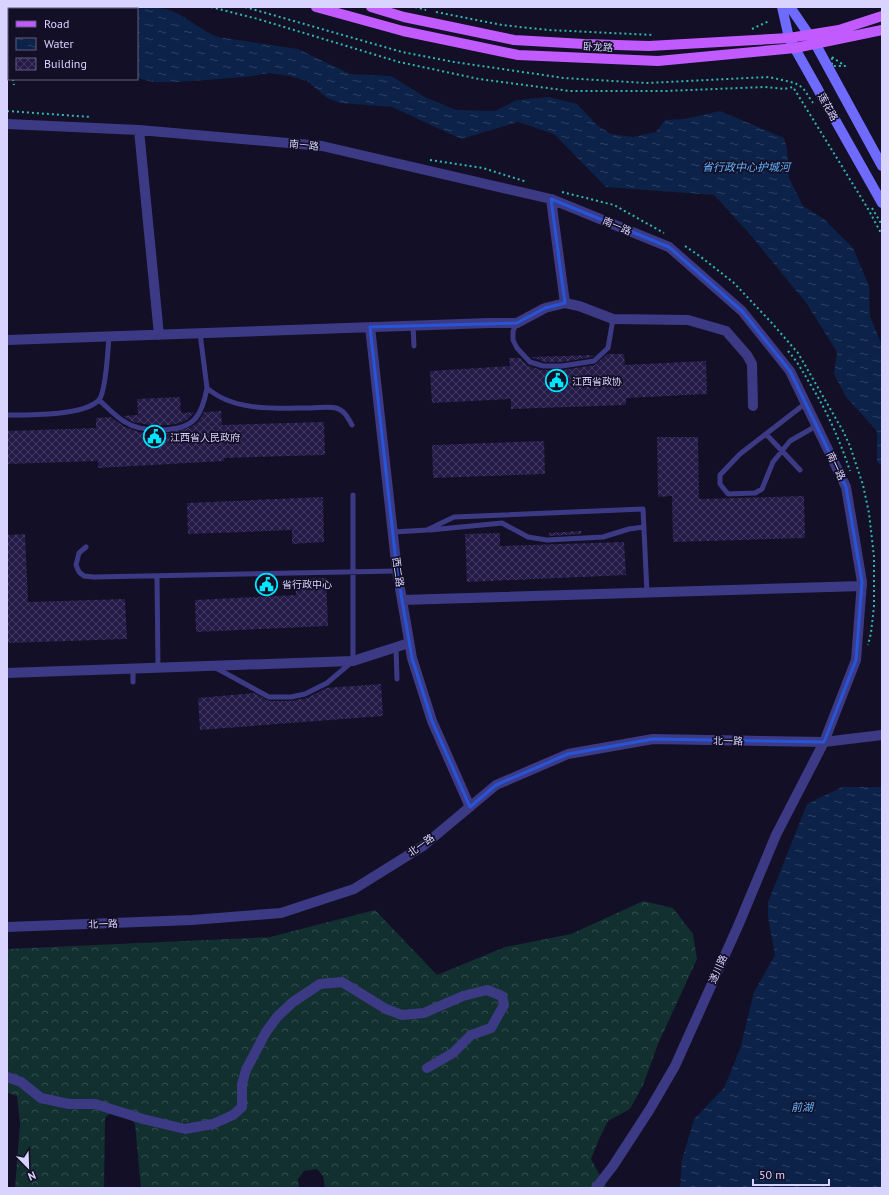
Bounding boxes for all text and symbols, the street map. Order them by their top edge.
legend [8,8,138,80]
text: Road [44,16,69,31]
text: Water [44,36,74,51]
street label: 卧龙路 [583,40,613,54]
text: Building [44,56,87,71]
street label: 莲花路 [815,91,841,123]
street label: 南一路 [288,137,320,153]
water label: 省行政中心护城河 [702,160,792,174]
street label: 南一路 [601,214,633,238]
public building icon: 江西省政协 [544,368,570,394]
place label: 江西省政协 [572,375,622,388]
public building icon: 江西省人民政府 [142,424,168,450]
place label: 江西省人民政府 [170,431,240,444]
street label: 南一路 [824,450,848,482]
street label: 西二路 [389,556,407,588]
public building icon: 省行政中心 [253,571,279,597]
place label: 省行政中心 [282,578,332,591]
street label: 北一路 [713,734,743,748]
street label: 北一路 [405,831,437,859]
street label: 北一路 [88,917,118,931]
street label: 遂川路 [706,953,730,985]
water label: 前湖 [791,1100,815,1114]
north arrow [8,1147,48,1187]
scale bar [753,1161,829,1187]
text: 50 m [759,1167,785,1182]
text: N [26,1168,38,1184]

